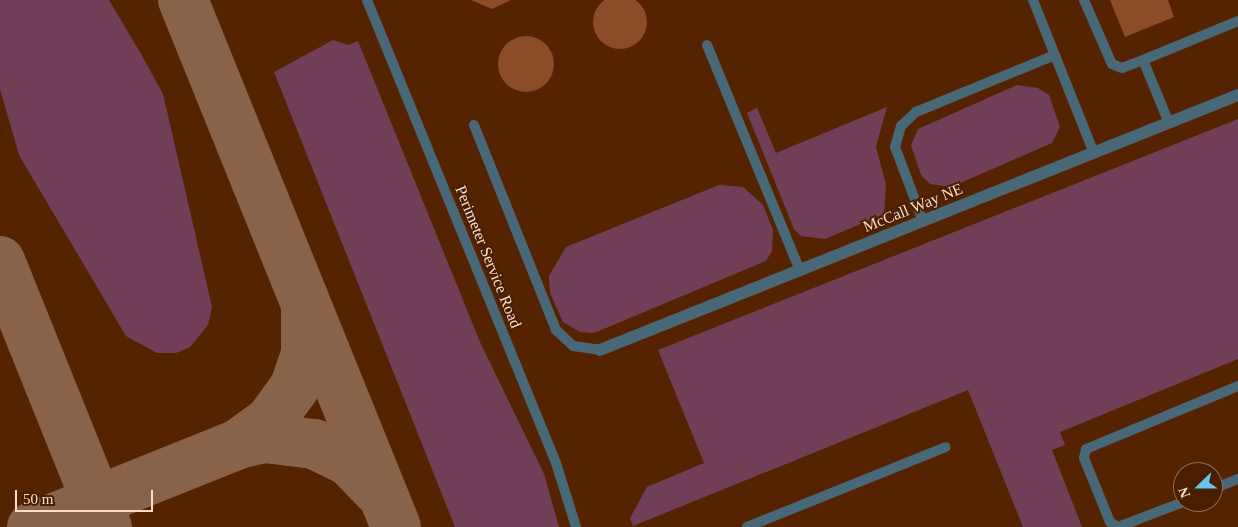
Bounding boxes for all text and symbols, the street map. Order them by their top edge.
street label: McCall Way NE [860,179,966,237]
street label: Perimeter Service Road [451,183,525,331]
north arrow [1173,462,1223,512]
scale bar [18,480,155,512]
text: N [1176,485,1193,500]
text: 50 m [23,491,53,507]

